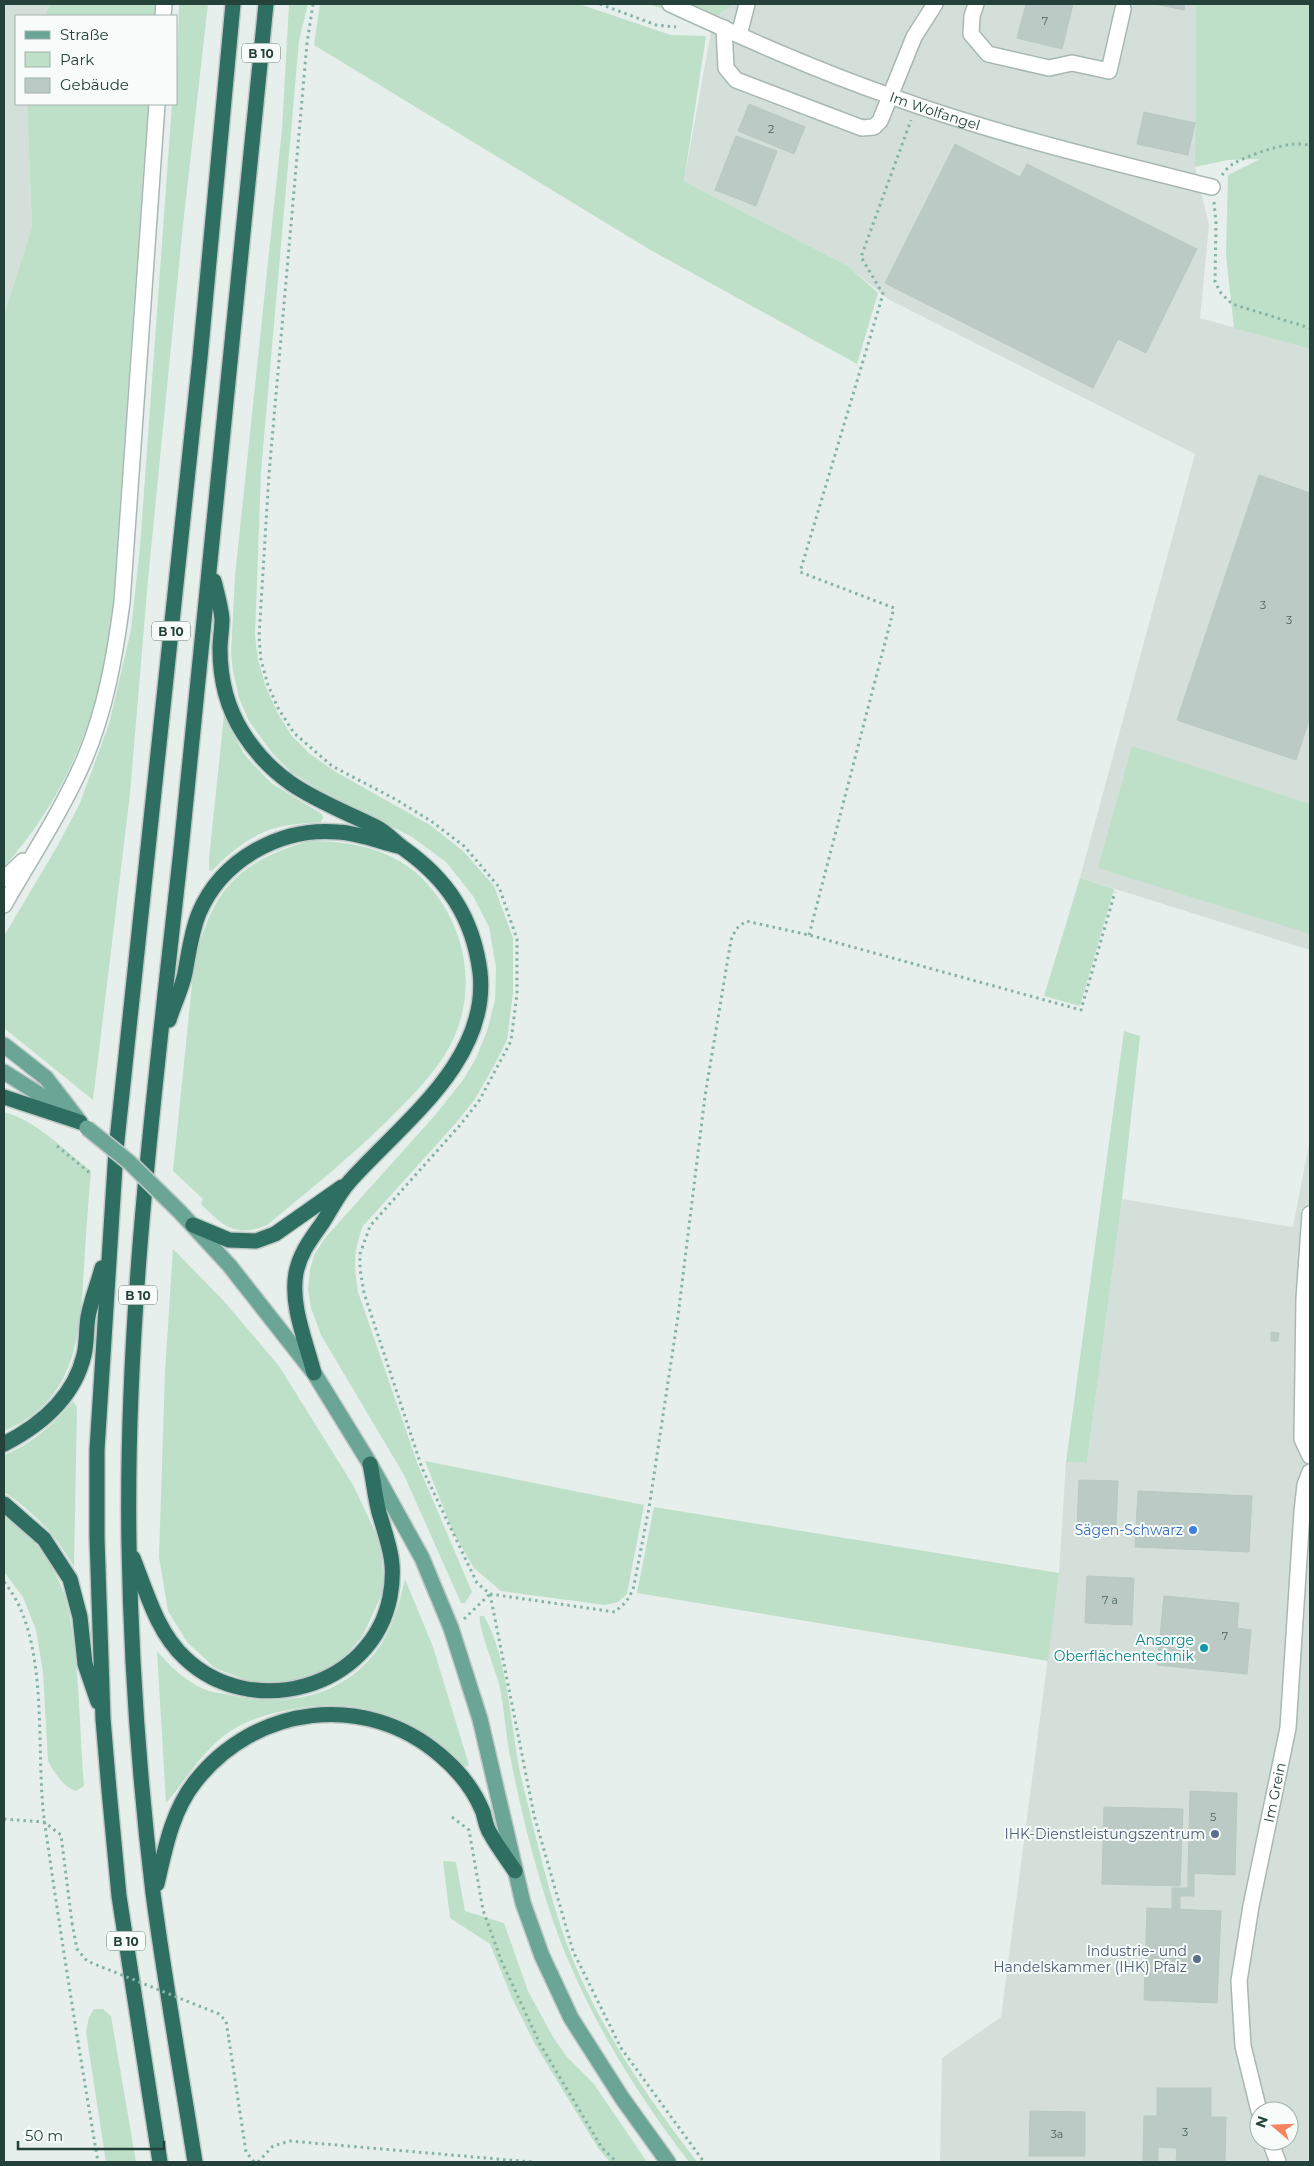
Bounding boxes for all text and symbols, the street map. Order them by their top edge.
house number: 7 [1042,14,1048,28]
legend [15,15,178,105]
text: Straße [60,25,109,44]
road number: B 10 [242,44,280,62]
text: Park [60,50,94,69]
text: Gebäude [60,75,129,94]
street label: Im Wolfangel [887,88,982,134]
house number: 2 [768,122,774,136]
house number: 3 [1260,598,1266,612]
house number: 3 [1286,613,1292,627]
road number: B 10 [152,622,190,640]
road number: B 10 [119,1286,157,1304]
place label: Sägen-Schwarz [1075,1521,1183,1539]
marker: Sägen-Schwarz [1187,1524,1199,1536]
house number: 7 a [1102,1593,1118,1607]
house number: 7 [1222,1629,1228,1643]
place label: Ansorge Oberflächentechnik [1054,1631,1195,1665]
marker: Ansorge Oberflächentechnik [1198,1642,1210,1654]
street label: Im Grein [1260,1761,1290,1824]
house number: 5 [1210,1810,1216,1824]
place label: IHK-Dienstleistungszentrum [1004,1825,1205,1843]
marker: IHK-Dienstleistungszentrum [1209,1828,1221,1840]
road number: B 10 [107,1932,145,1950]
place label: Industrie- und Handelskammer (IHK) Pfalz [993,1942,1187,1976]
marker: Industrie- und Handelskammer (IHK) Pfalz [1191,1953,1203,1965]
north arrow [1249,2101,1299,2151]
text: N [1251,2113,1272,2130]
scale bar [18,2118,164,2150]
house number: 3 [1182,2125,1188,2139]
text: 50 m [25,2126,63,2145]
house number: 3a [1051,2127,1063,2141]

